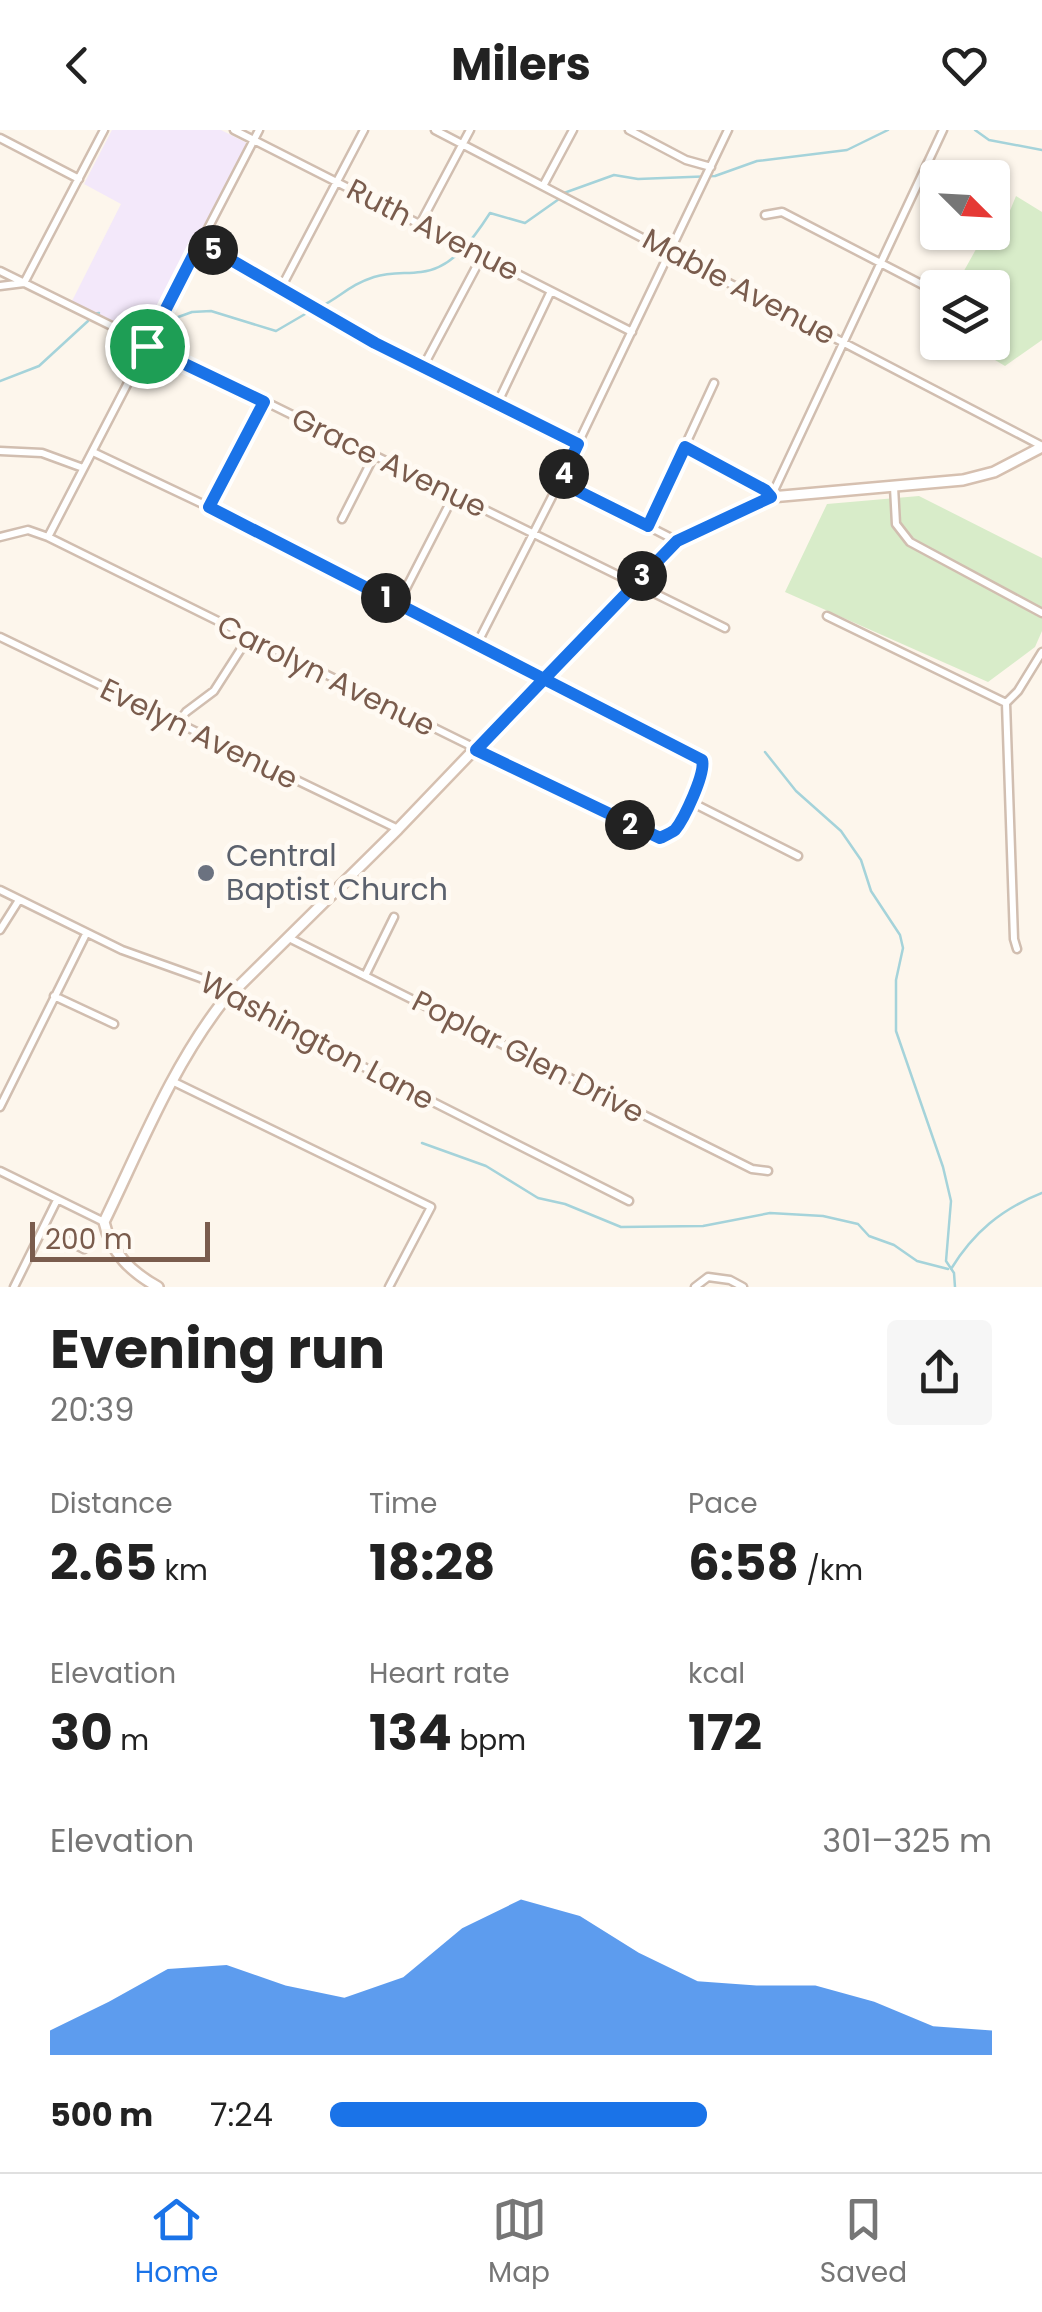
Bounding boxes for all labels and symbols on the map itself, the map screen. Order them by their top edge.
north arrow [920,160,1010,250]
street label: Ruth Avenue [340,168,527,291]
street label: Mable Avenue [635,218,843,356]
pin: 5 [188,225,238,275]
pin [105,304,190,389]
street label: Grace Avenue [284,397,494,528]
pin: 4 [539,449,589,499]
pin: 3 [617,551,667,601]
pin: 1 [361,573,411,623]
street label: Carolyn Avenue [210,604,443,747]
street label: Evelyn Avenue [93,667,305,800]
pin: 2 [605,800,655,850]
place label: Central Baptist Church [226,834,448,911]
marker: Central Baptist Church [195,862,217,884]
street label: Washington Lane [193,961,442,1120]
street label: Poplar Glen Drive [405,979,652,1134]
scale bar [30,1217,210,1262]

